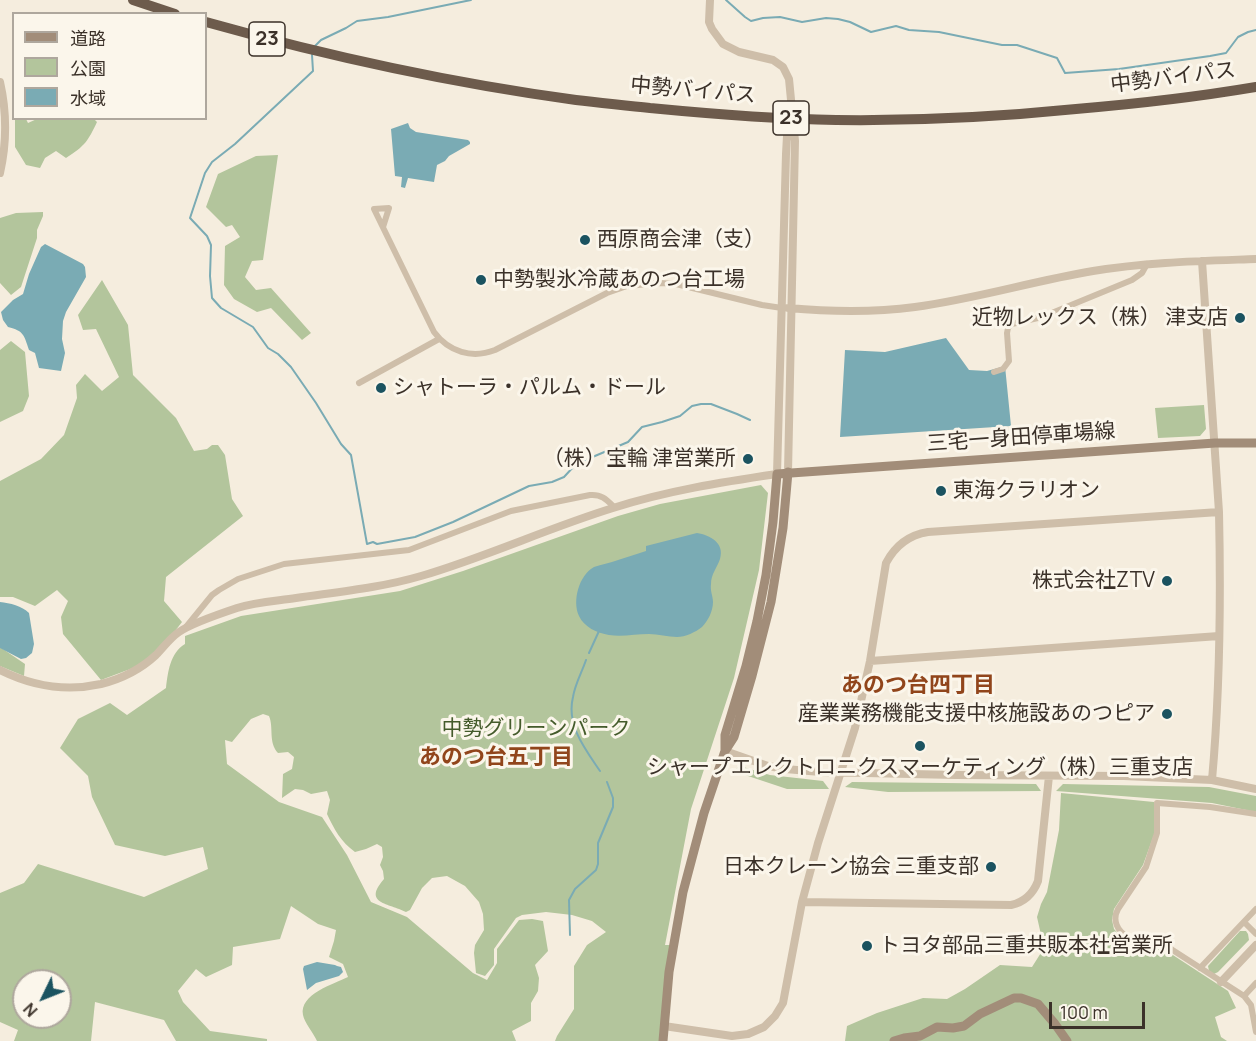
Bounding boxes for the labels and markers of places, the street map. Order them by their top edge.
place label: 西原商会津（支） [597,227,765,253]
marker: 西原商会津（支） [578,233,592,247]
place label: 中勢製氷冷蔵あのつ台工場 [493,267,745,293]
marker: 中勢製氷冷蔵あのつ台工場 [474,273,488,287]
place label: 近物レックス（株） 津支店 [972,305,1228,331]
marker: 近物レックス（株） 津支店 [1233,311,1247,325]
place label: シャトーラ・パルム・ドール [393,375,666,401]
marker: シャトーラ・パルム・ドール [374,381,388,395]
place label: （株）宝輪 津営業所 [543,446,736,472]
marker: （株）宝輪 津営業所 [741,452,755,466]
place label: 東海クラリオン [953,478,1100,504]
marker: 東海クラリオン [934,484,948,498]
place label: 株式会社ZTV [1032,568,1155,594]
marker: 株式会社ZTV [1160,574,1174,588]
place label: 産業業務機能支援中核施設あのつピア [798,701,1155,727]
marker: 産業業務機能支援中核施設あのつピア [1160,707,1174,721]
marker: シャープエレクトロニクスマーケティング（株）三重支店 [913,739,927,753]
place label: シャープエレクトロニクスマーケティング（株）三重支店 [647,755,1193,781]
place label: 日本クレーン協会 三重支部 [723,854,979,880]
marker: 日本クレーン協会 三重支部 [984,860,998,874]
place label: トヨタ部品三重共販本社営業所 [879,933,1173,959]
marker: トヨタ部品三重共販本社営業所 [860,939,874,953]

